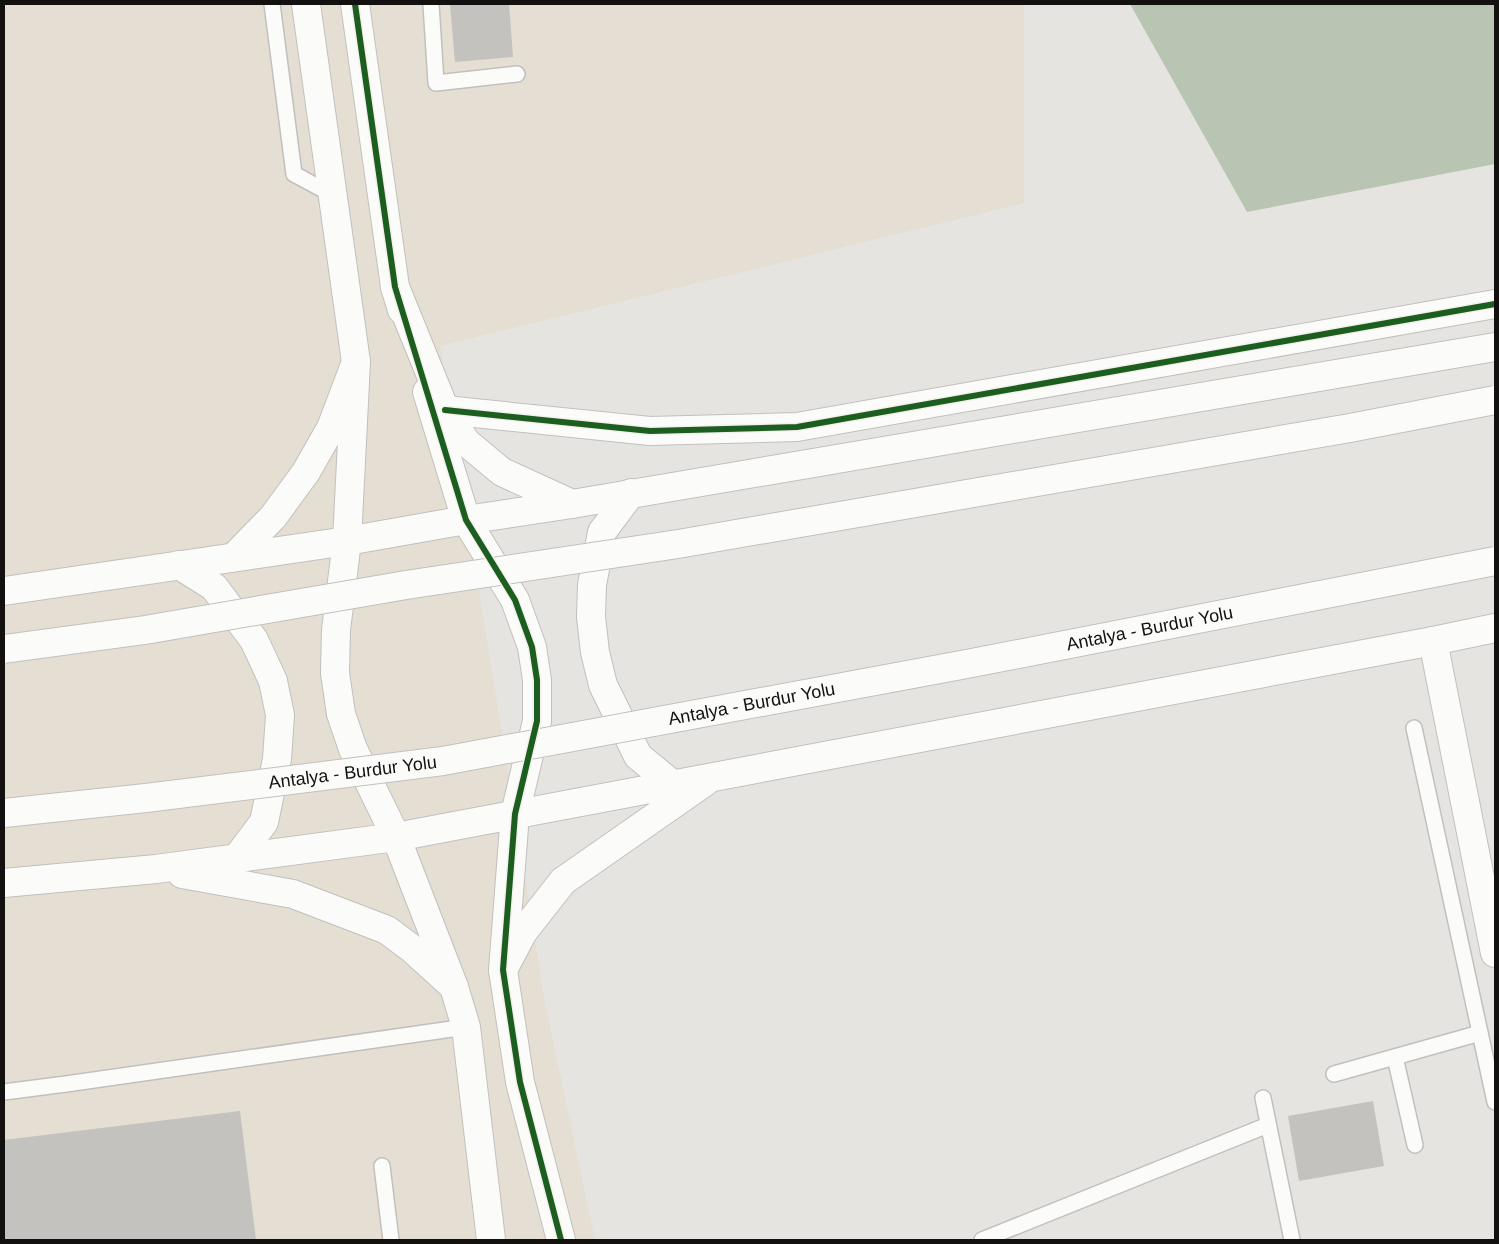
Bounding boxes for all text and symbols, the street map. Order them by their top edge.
street label: Antalya - Burdur Yolu [1065,602,1235,654]
street label: Antalya - Burdur Yolu [667,679,837,729]
street label: Antalya - Burdur Yolu [267,752,438,793]

